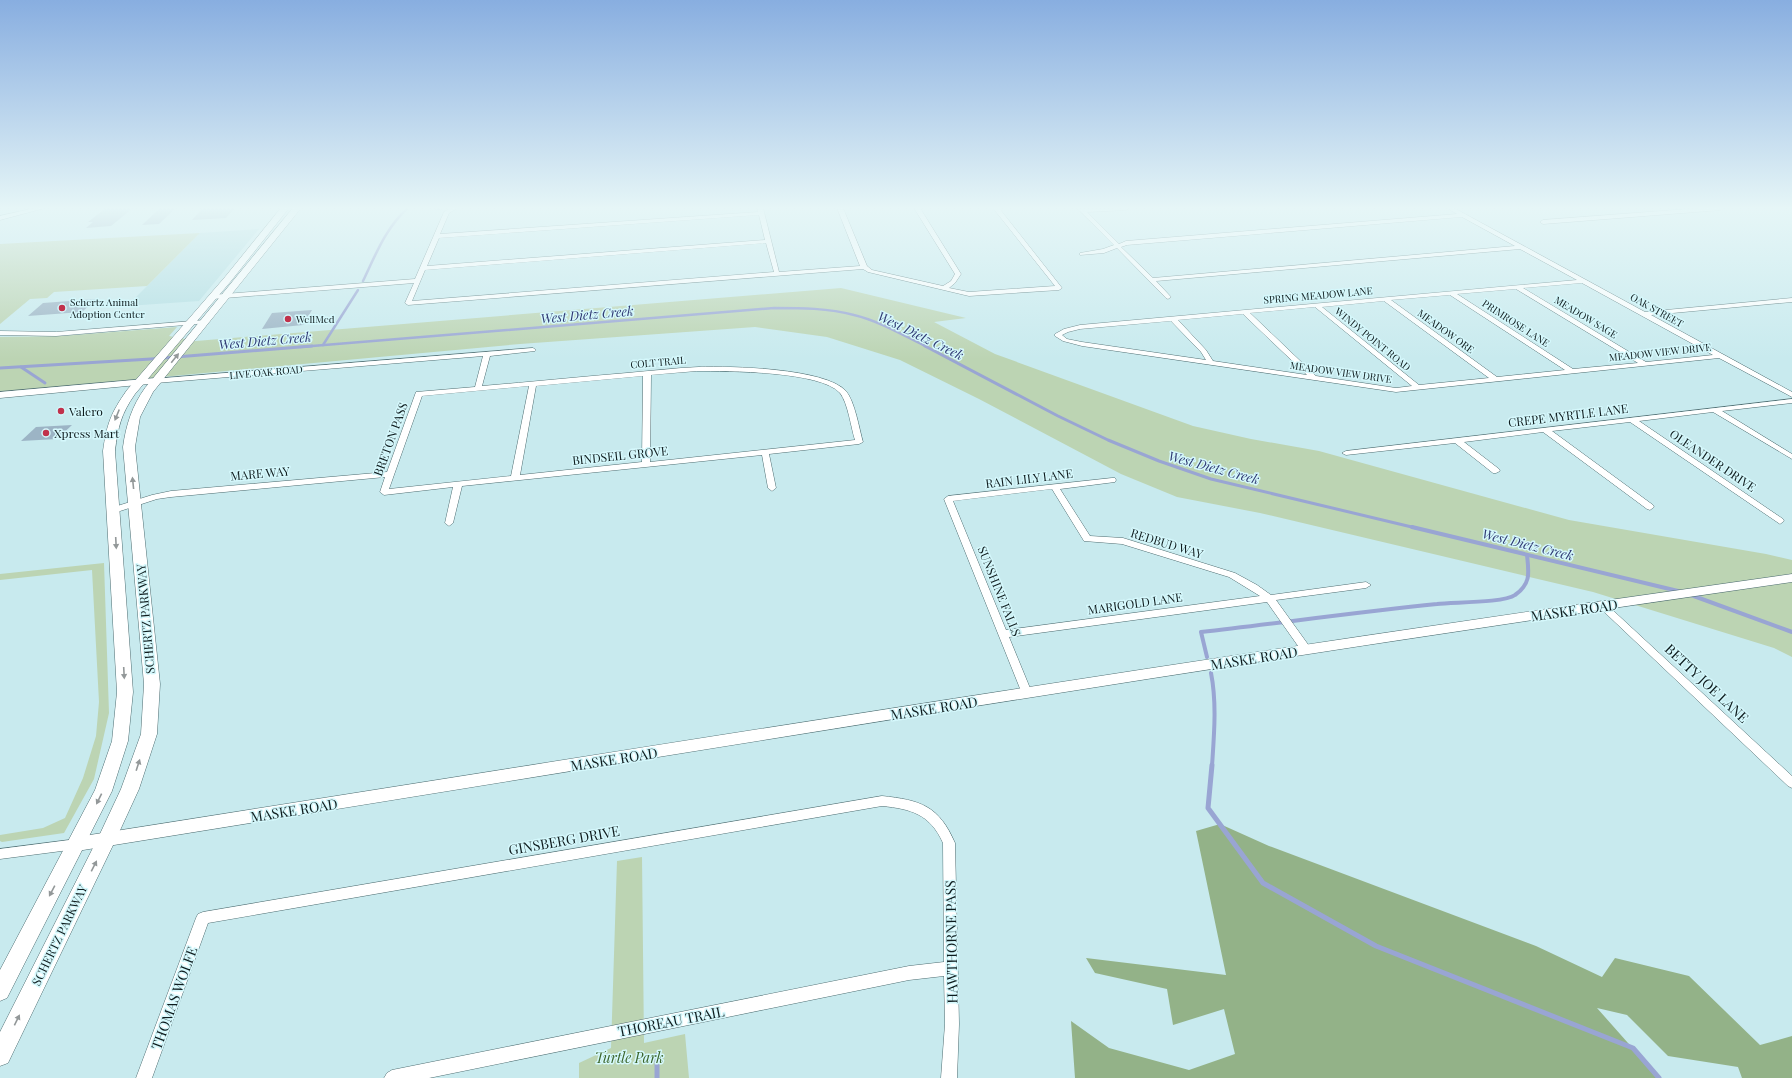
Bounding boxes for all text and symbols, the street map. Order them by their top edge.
street label: SPRING MEADOW LANE [1263,283,1373,307]
street label: OAK STREET [1628,290,1686,330]
street label: MEADOW SAGE [1552,293,1620,341]
place label: Schertz Animal Adoption Center [69,295,145,321]
street label: PRIMROSE LANE [1480,296,1552,350]
water label: West Dietz Creek [540,301,635,327]
marker: Schertz Animal Adoption Center [57,303,67,313]
street label: WINDY POINT ROAD [1331,303,1414,374]
street label: MEADOW ORE [1415,306,1477,356]
water label: West Dietz Creek [875,307,967,363]
place label: WellMed [295,312,335,326]
marker: WellMed [283,314,293,324]
water label: West Dietz Creek [218,327,313,353]
street label: MEADOW VIEW DRIVE [1608,340,1712,364]
one-way arrow [171,353,179,364]
street label: COLT TRAIL [630,353,686,371]
street label: MEADOW VIEW DRIVE [1289,358,1393,386]
street label: LIVE OAK ROAD [229,362,303,382]
street label: BRETON PASS [369,400,411,478]
street label: CREPE MYRTLE LANE [1507,400,1629,430]
place label: Valero [68,403,103,419]
marker: Valero [56,406,66,416]
one-way arrow [114,409,120,421]
place label: Xpress Mart [54,425,120,441]
street label: OLEANDER DRIVE [1667,425,1759,495]
marker: Xpress Mart [41,428,51,438]
street label: BINDSEIL GROVE [571,442,669,468]
water label: West Dietz Creek [1167,447,1262,487]
street label: MARE WAY [230,462,291,484]
street label: RAIN LILY LANE [984,465,1074,491]
one-way arrow [129,477,136,489]
street label: REDBUD WAY [1129,524,1206,562]
water label: West Dietz Creek [1481,524,1576,564]
one-way arrow [113,537,120,549]
street label: SUNSHINE FALLS [975,544,1025,638]
street label: SCHERTZ PARKWAY [132,563,158,675]
street label: MARIGOLD LANE [1087,588,1183,618]
street label: MASKE ROAD [1529,594,1619,626]
street label: BETTY JOE LANE [1661,639,1753,727]
street label: MASKE ROAD [1209,642,1299,674]
one-way arrow [121,667,127,680]
street label: MASKE ROAD [889,692,979,724]
street label: MASKE ROAD [569,743,659,775]
one-way arrow [136,758,142,770]
one-way arrow [96,793,102,805]
street label: MASKE ROAD [249,794,339,826]
street label: GINSBERG DRIVE [507,821,621,859]
one-way arrow [91,860,97,872]
street label: HAWTHORNE PASS [940,880,962,1004]
street label: SCHERTZ PARKWAY [28,881,91,988]
one-way arrow [49,885,55,897]
street label: THOMAS WOLFE [147,944,201,1052]
street label: THOREAU TRAIL [616,1001,726,1041]
one-way arrow [14,1014,20,1026]
park label: Turtle Park [595,1048,663,1067]

